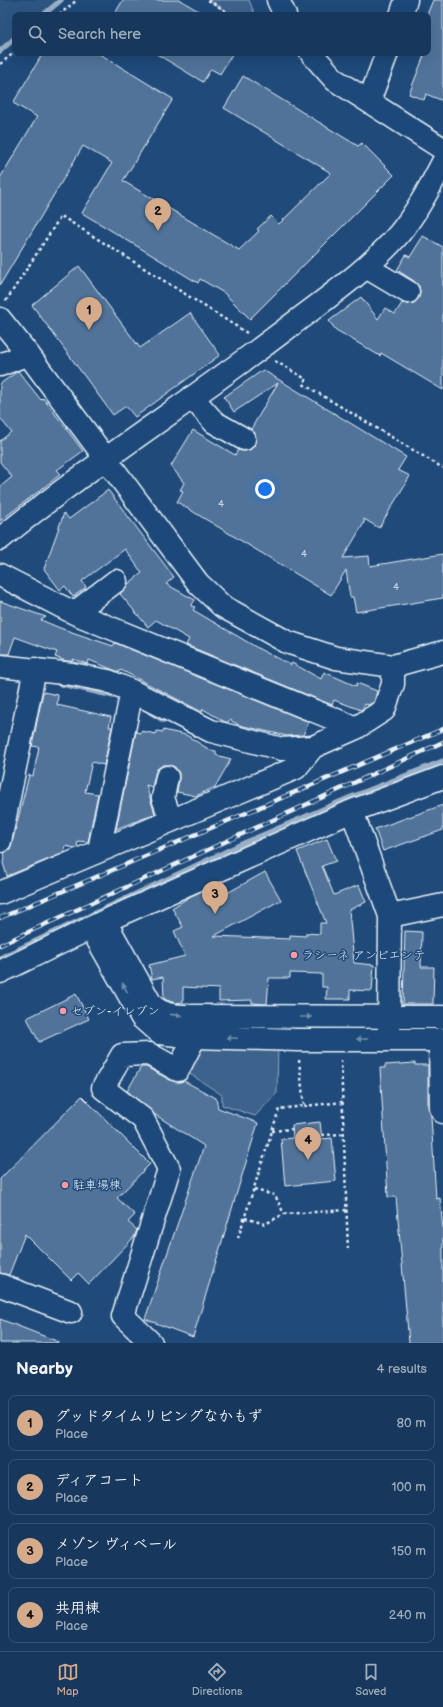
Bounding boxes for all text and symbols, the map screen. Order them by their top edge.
search box [12,12,431,56]
icon: search [26,23,48,45]
text: Search here [58,25,141,44]
pin: 2 [145,198,171,231]
pin: 1 [76,297,102,330]
your location [255,479,275,499]
house number: 4 [218,498,224,510]
house number: 4 [301,548,307,560]
house number: 4 [393,581,399,593]
pin: 3 [202,881,228,914]
place label: ラシーネ アンビエンテ [302,948,425,963]
marker: ラシーネ アンビエンテ [289,950,299,960]
one-way arrow [122,982,129,994]
place label: セブン-イレブン [71,1004,159,1019]
marker: セブン-イレブン [58,1006,68,1016]
one-way arrow [170,1012,182,1018]
one-way arrow [300,1013,312,1020]
one-way arrow [225,1035,238,1041]
one-way arrow [355,1036,368,1042]
pin: 4 [295,1127,321,1160]
place label: 駐車場棟 [73,1178,121,1193]
marker: 駐車場棟 [60,1180,70,1190]
text: Nearby [16,1359,73,1379]
text: 4 results [377,1361,427,1377]
text: グッドタイムリビングなかもず [55,1407,263,1426]
text: 1 [27,1415,33,1431]
text: 80 m [397,1415,426,1431]
text: Place [55,1426,88,1442]
text: ディアコート [55,1471,143,1490]
text: 2 [26,1479,34,1495]
text: 100 m [391,1479,426,1495]
text: Place [55,1490,88,1506]
text: メゾン ヴィベール [55,1535,177,1554]
text: 3 [26,1543,34,1559]
text: 150 m [392,1543,426,1559]
text: Place [55,1554,88,1570]
text: 共用棟 [55,1599,100,1618]
text: 4 [26,1607,34,1623]
text: 240 m [389,1607,426,1623]
text: Place [55,1618,88,1634]
tab: Map [57,1661,79,1698]
tab: Directions [192,1661,242,1698]
tab: Saved [356,1661,386,1698]

